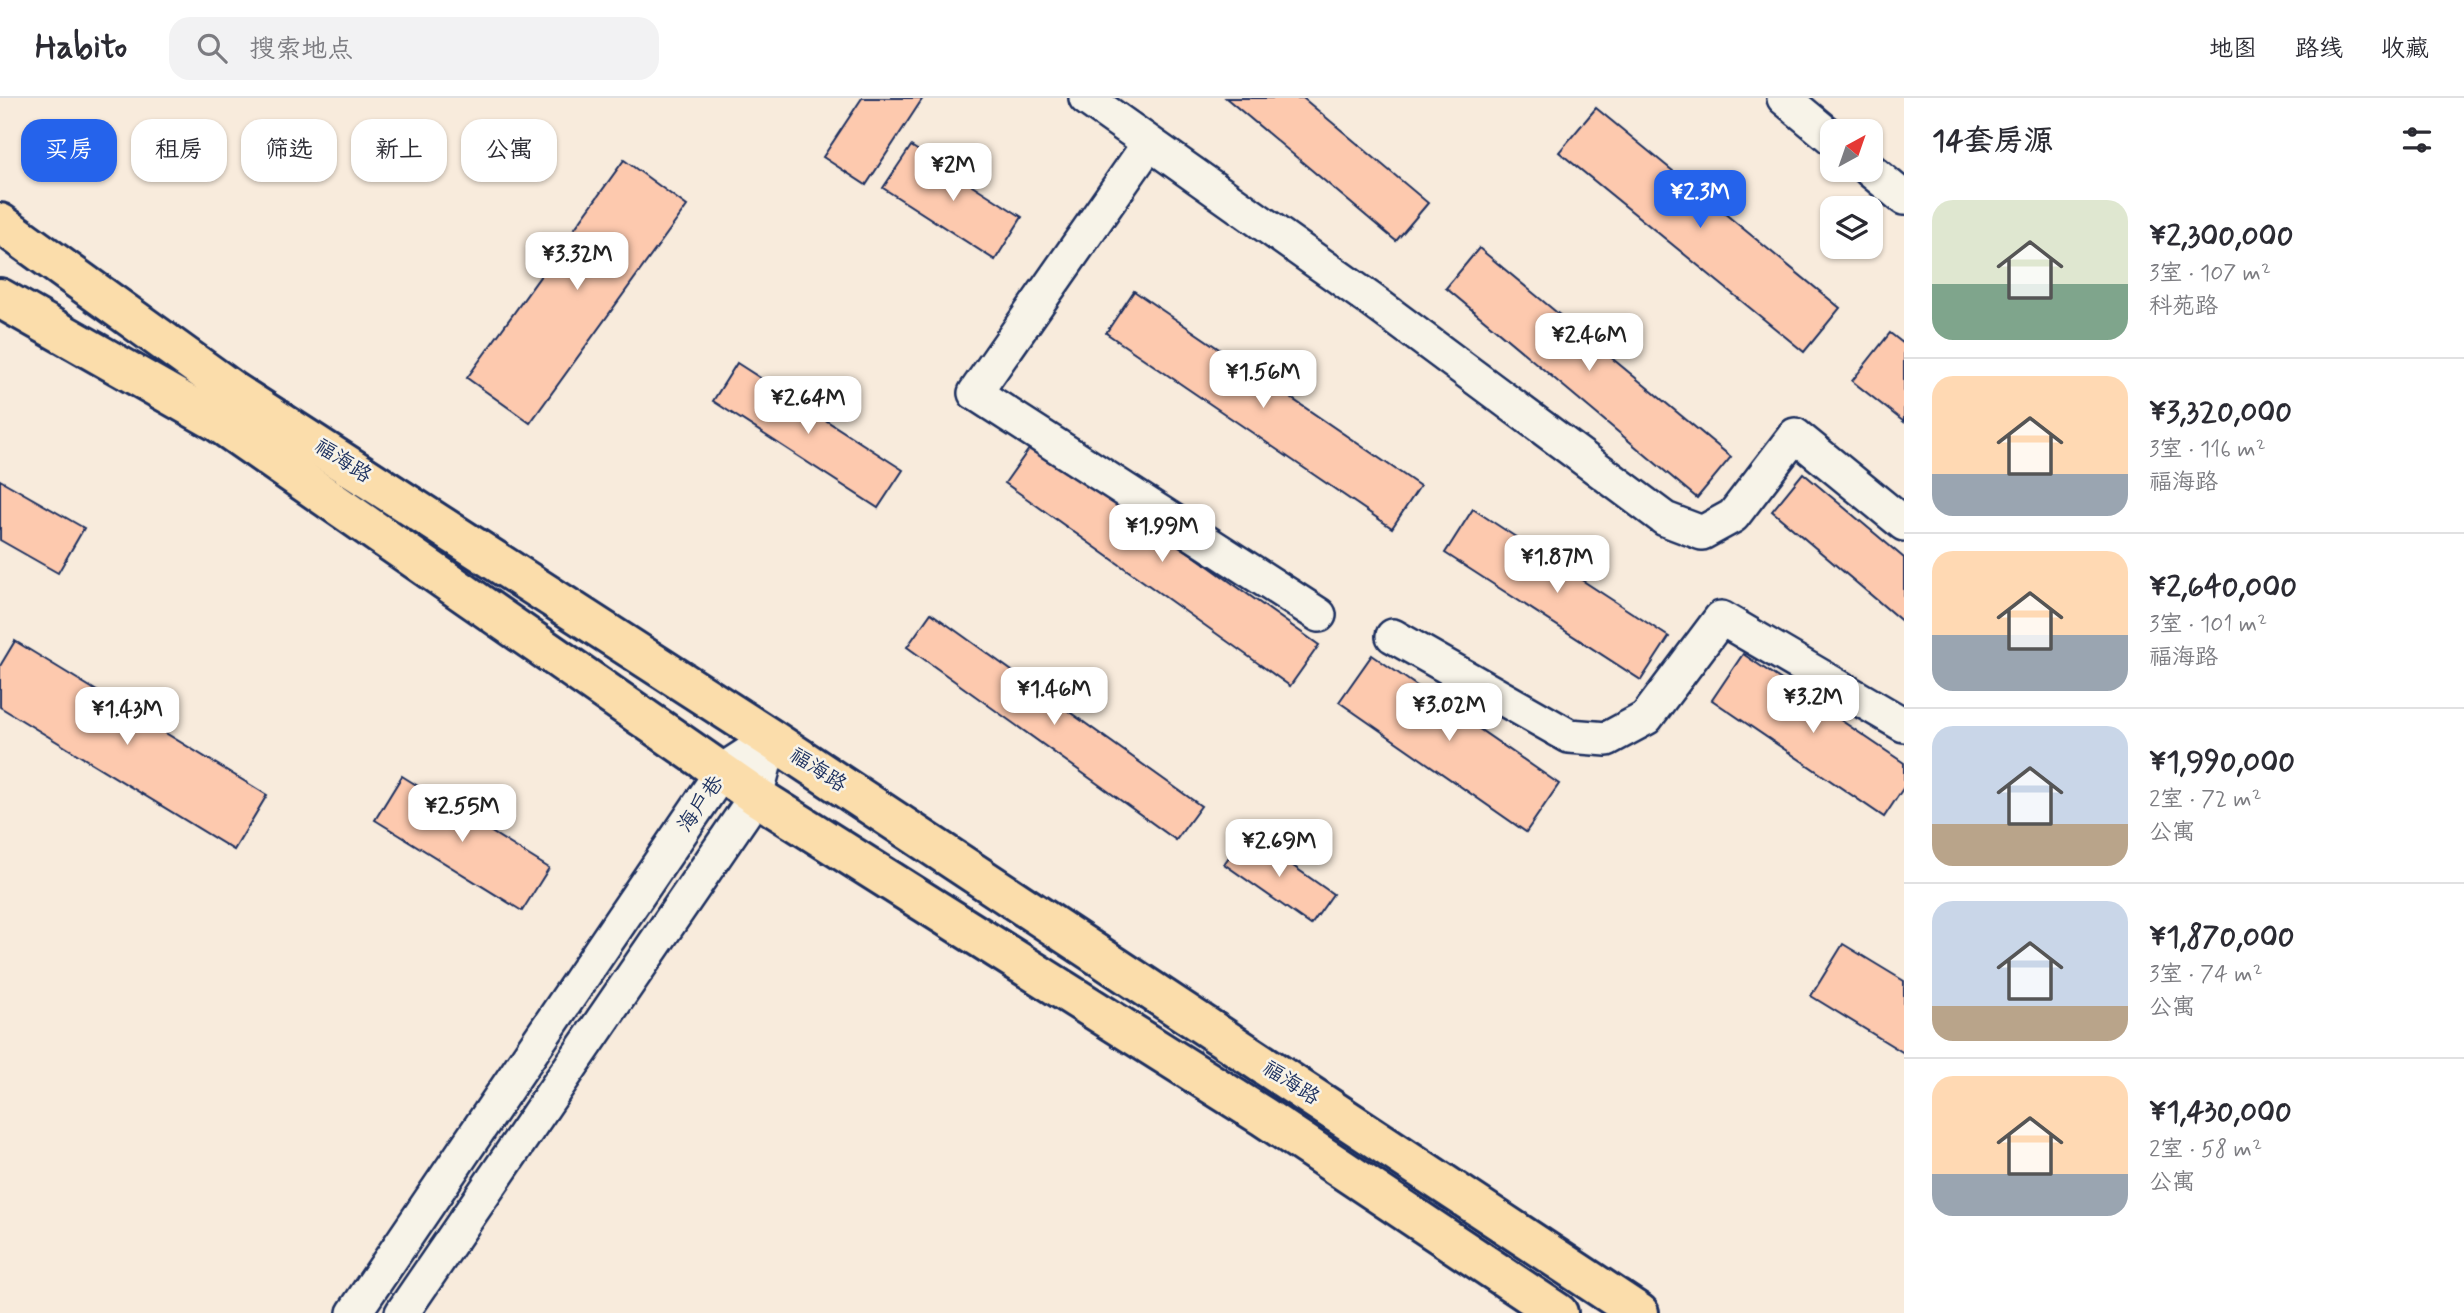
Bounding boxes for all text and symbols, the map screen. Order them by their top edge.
search box [169,17,659,80]
text: Habito [35,26,127,70]
icon: search [193,29,231,67]
text: 搜索地点 [249,33,353,67]
text: 地图 [2209,34,2257,65]
text: 路线 [2295,34,2343,65]
text: 收藏 [2381,34,2429,65]
chip: 买房 [21,119,117,182]
chip: 租房 [131,119,227,182]
chip: 筛选 [241,119,337,182]
chip: 新上 [351,119,447,182]
chip: 公寓 [461,119,557,182]
north arrow [1820,119,1883,182]
map controls [1820,119,1883,259]
icon: filters [2398,121,2436,159]
text: 14套房源 [1932,122,2054,161]
pin: ¥2M [919,144,987,203]
text: ¥2M [931,151,975,181]
pin: ¥2.3M [1651,170,1749,230]
text: ¥2.3M [1670,178,1730,208]
button: layers [1820,196,1883,259]
text: ¥2,300,000 [2149,217,2293,256]
icon: home [1988,228,2072,312]
pin: ¥3.32M [520,232,634,292]
text: ¥3.32M [541,240,613,270]
text: 3室 · 107 m² [2149,259,2271,289]
text: 科苑路 [2149,292,2218,322]
pin: ¥2.46M [1532,314,1646,373]
text: ¥2.46M [1551,321,1627,351]
pin: ¥1.56M [1206,350,1320,410]
text: ¥1.56M [1225,358,1301,388]
pin: ¥2.64M [751,376,865,436]
text: ¥2.64M [770,384,846,414]
text: ¥3,320,000 [2149,393,2292,432]
icon: home [1988,404,2072,488]
street label: 福海路 [309,432,377,490]
text: 3室 · 116 m² [2149,435,2266,465]
text: 福海路 [2149,468,2218,498]
pin: ¥1.99M [1105,504,1219,564]
text: ¥1.99M [1125,512,1199,542]
pin: ¥1.87M [1500,536,1614,595]
text: ¥1.87M [1520,543,1594,573]
text: ¥2,640,000 [2149,568,2297,607]
icon: home [1988,579,2072,663]
text: 3室 · 101 m² [2149,610,2267,640]
text: 福海路 [2149,643,2218,673]
pin: ¥1.46M [997,668,1111,727]
text: ¥1.46M [1017,675,1091,705]
pin: ¥3.2M [1764,676,1862,735]
text: ¥3.2M [1783,683,1843,713]
pin: ¥3.02M [1392,684,1506,743]
pin: ¥1.43M [70,688,184,747]
text: ¥3.02M [1412,691,1486,721]
text: ¥1.43M [91,695,163,725]
street label: 福海路 [784,741,852,799]
text: ¥1,990,000 [2149,743,2295,782]
icon: home [1988,754,2072,838]
street label: 海户巷 [671,770,731,838]
pin: ¥2.55M [405,784,519,844]
text: 2室 · 72 m² [2149,785,2262,815]
text: ¥2.55M [424,792,500,822]
text: 公寓 [2149,818,2195,848]
pin: ¥2.69M [1222,820,1336,879]
text: ¥2.69M [1242,827,1316,857]
text: ¥1,870,000 [2149,918,2295,957]
icon: home [1988,929,2072,1013]
text: 3室 · 74 m² [2149,960,2263,990]
text: 公寓 [2149,993,2195,1023]
street label: 福海路 [1257,1054,1325,1112]
text: ¥1,430,000 [2149,1093,2292,1132]
icon: home [1988,1104,2072,1188]
text: 2室 · 58 m² [2149,1135,2262,1165]
text: 公寓 [2149,1168,2195,1198]

